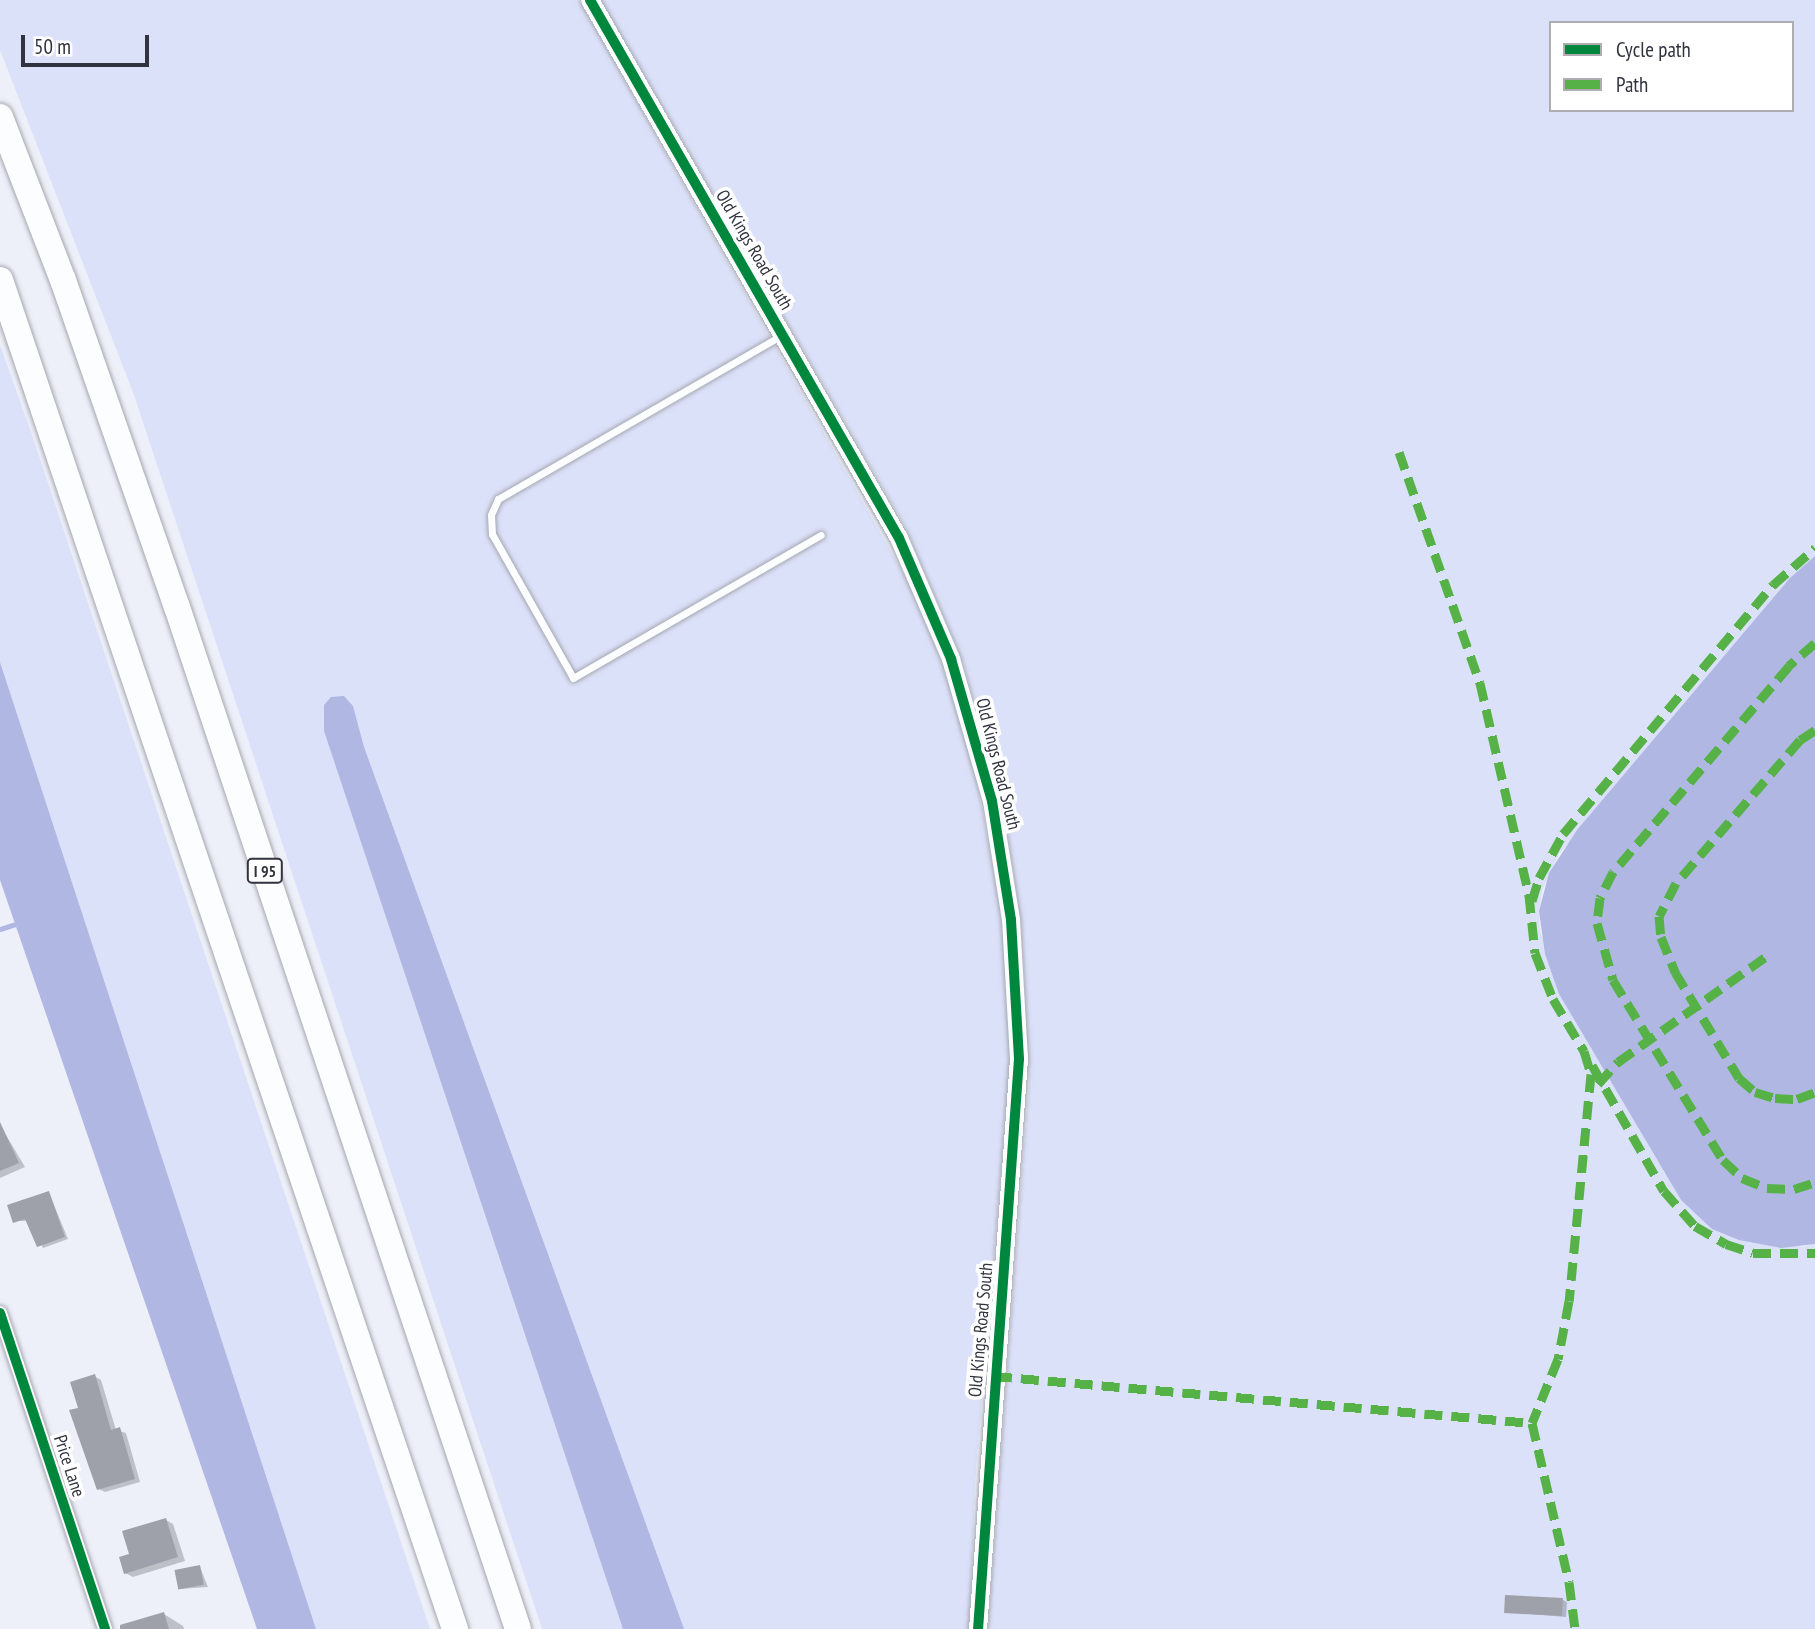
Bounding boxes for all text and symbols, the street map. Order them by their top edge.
scale bar [24,21,152,65]
legend [1549,21,1794,112]
text: 50 m [34,33,71,60]
text: Cycle path [1616,36,1691,63]
text: Path [1616,71,1648,98]
street label: Old Kings Road South [711,186,797,314]
street label: Old Kings Road South [971,696,1025,832]
road number: I 95 [246,858,284,884]
street label: Old Kings Road South [964,1262,998,1398]
street label: Price Lane [49,1432,89,1500]

